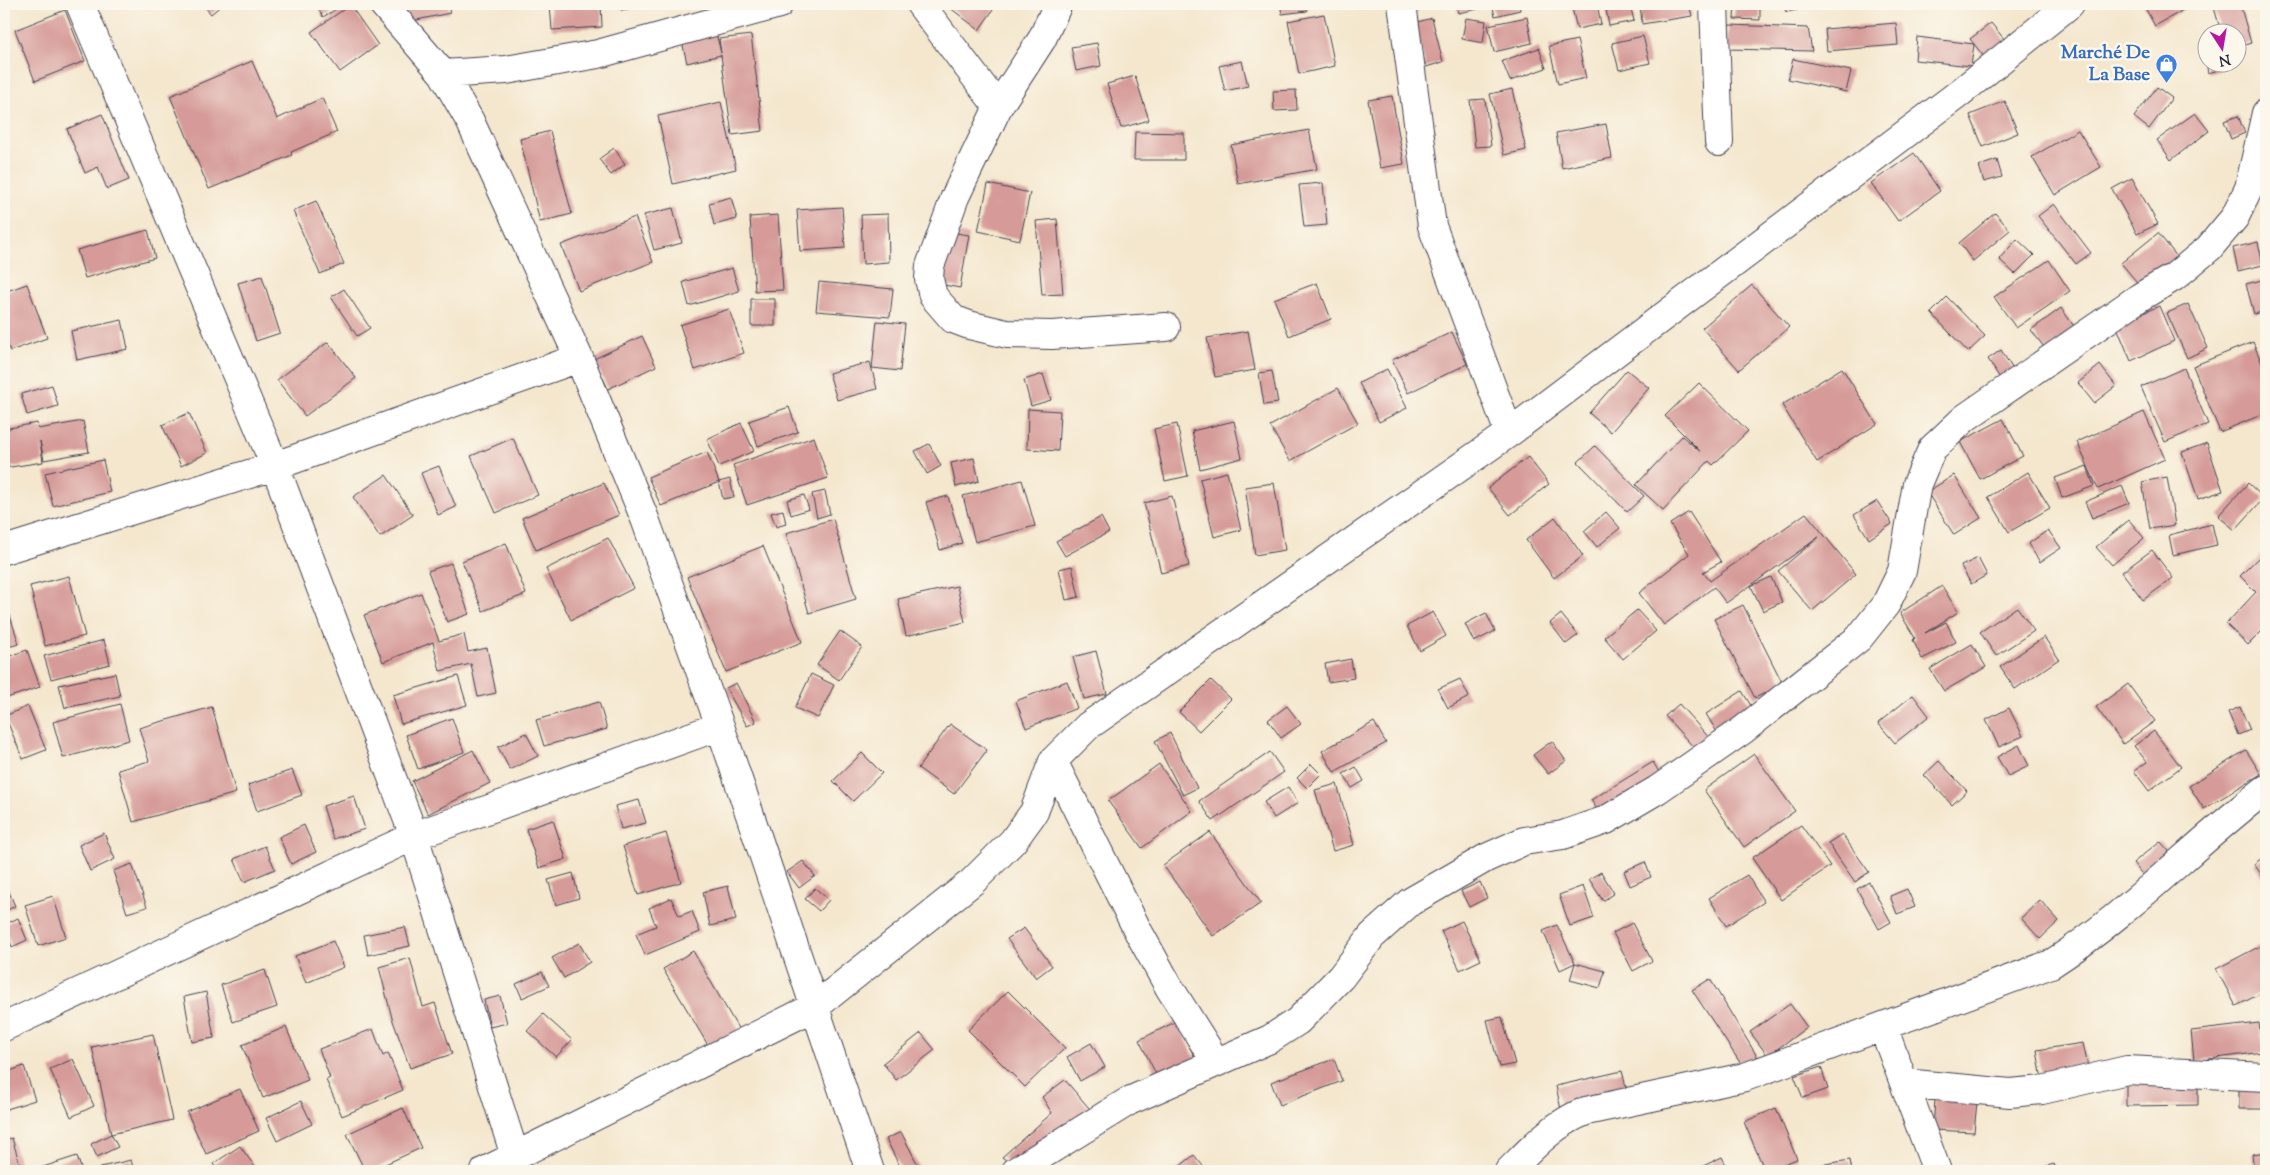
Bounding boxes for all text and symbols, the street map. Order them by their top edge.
north arrow [2198,22,2248,72]
place label: Marché De La Base [2061,40,2150,89]
text: N [2217,48,2232,70]
shop icon: Marché De La Base [2154,52,2178,83]

